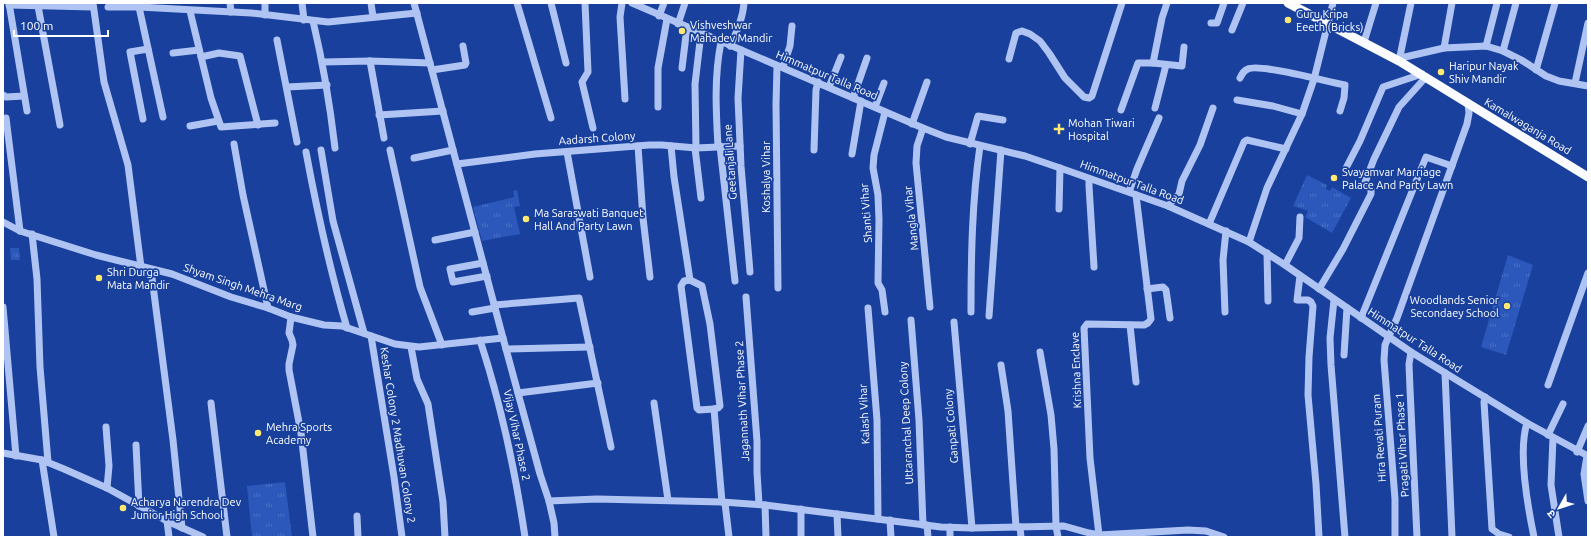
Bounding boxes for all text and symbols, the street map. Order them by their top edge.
place label: Guru Kripa Eeeth (Bricks) [1296,8,1363,34]
scale bar [14,12,108,38]
marker: Guru Kripa Eeeth (Bricks) [1283,15,1293,25]
text: 100 m [20,19,53,32]
place label: Vishveshwar Mahadev Mandir [690,19,773,44]
marker: Vishveshwar Mahadev Mandir [677,26,687,36]
street label: Himmatpur Talla Road [774,48,880,102]
place label: Haripur Nayak Shiv Mandir [1449,60,1519,85]
marker: Haripur Nayak Shiv Mandir [1436,67,1446,77]
street label: Kamalwaganja Road [1482,95,1574,157]
place label: Mohan Tiwari Hospital [1068,117,1135,142]
marker: Mohan Tiwari Hospital [1053,123,1065,135]
street label: Geetanjali Lane [721,124,739,200]
street label: Aadarsh Colony [558,129,636,147]
street label: Koshalya Vihar [760,140,772,213]
street label: Himmatpur Talla Road [1079,158,1185,206]
place label: Svayamvar Marriage Palace And Party Lawn [1342,166,1453,191]
marker: Svayamvar Marriage Palace And Party Lawn [1329,173,1339,183]
street label: Shanti Vihar [858,182,874,243]
street label: Mangla Vihar [902,184,920,251]
place label: Ma Saraswati Banquet Hall And Party Lawn [534,207,644,232]
marker: Ma Saraswati Banquet Hall And Party Lawn [521,214,531,224]
street label: Shyam Singh Mehra Marg [182,261,304,313]
place label: Shri Durga Mata Mandir [107,266,170,291]
marker: Shri Durga Mata Mandir [94,273,104,283]
place label: Woodlands Senior Secondaey School [1410,294,1500,319]
marker: Woodlands Senior Secondaey School [1502,301,1512,311]
street label: Himmatpur Talla Road [1366,305,1464,375]
street label: Krishna Enclave [1069,332,1083,408]
street label: Jagannath Vihar Phase 2 [733,340,751,462]
street label: Keshar Colony 2 Madhuvan Colony 2 [378,346,418,524]
street label: Uttaranchal Deep Colony [897,360,915,485]
street label: Kalash Vihar [856,383,872,445]
street label: Vijay Vihar Phase 2 [501,388,533,482]
street label: Ganpati Colony [942,388,960,464]
street label: Pragati Vihar Phase 1 [1393,392,1411,498]
street label: Hira Revati Puram [1370,394,1388,482]
place label: Mehra Sports Academy [266,421,332,446]
marker: Mehra Sports Academy [253,428,263,438]
north arrow [1539,488,1579,528]
place label: Acharya Narendra Dev Junior High School [131,496,242,521]
marker: Acharya Narendra Dev Junior High School [118,503,128,513]
text: उ [1544,508,1558,521]

